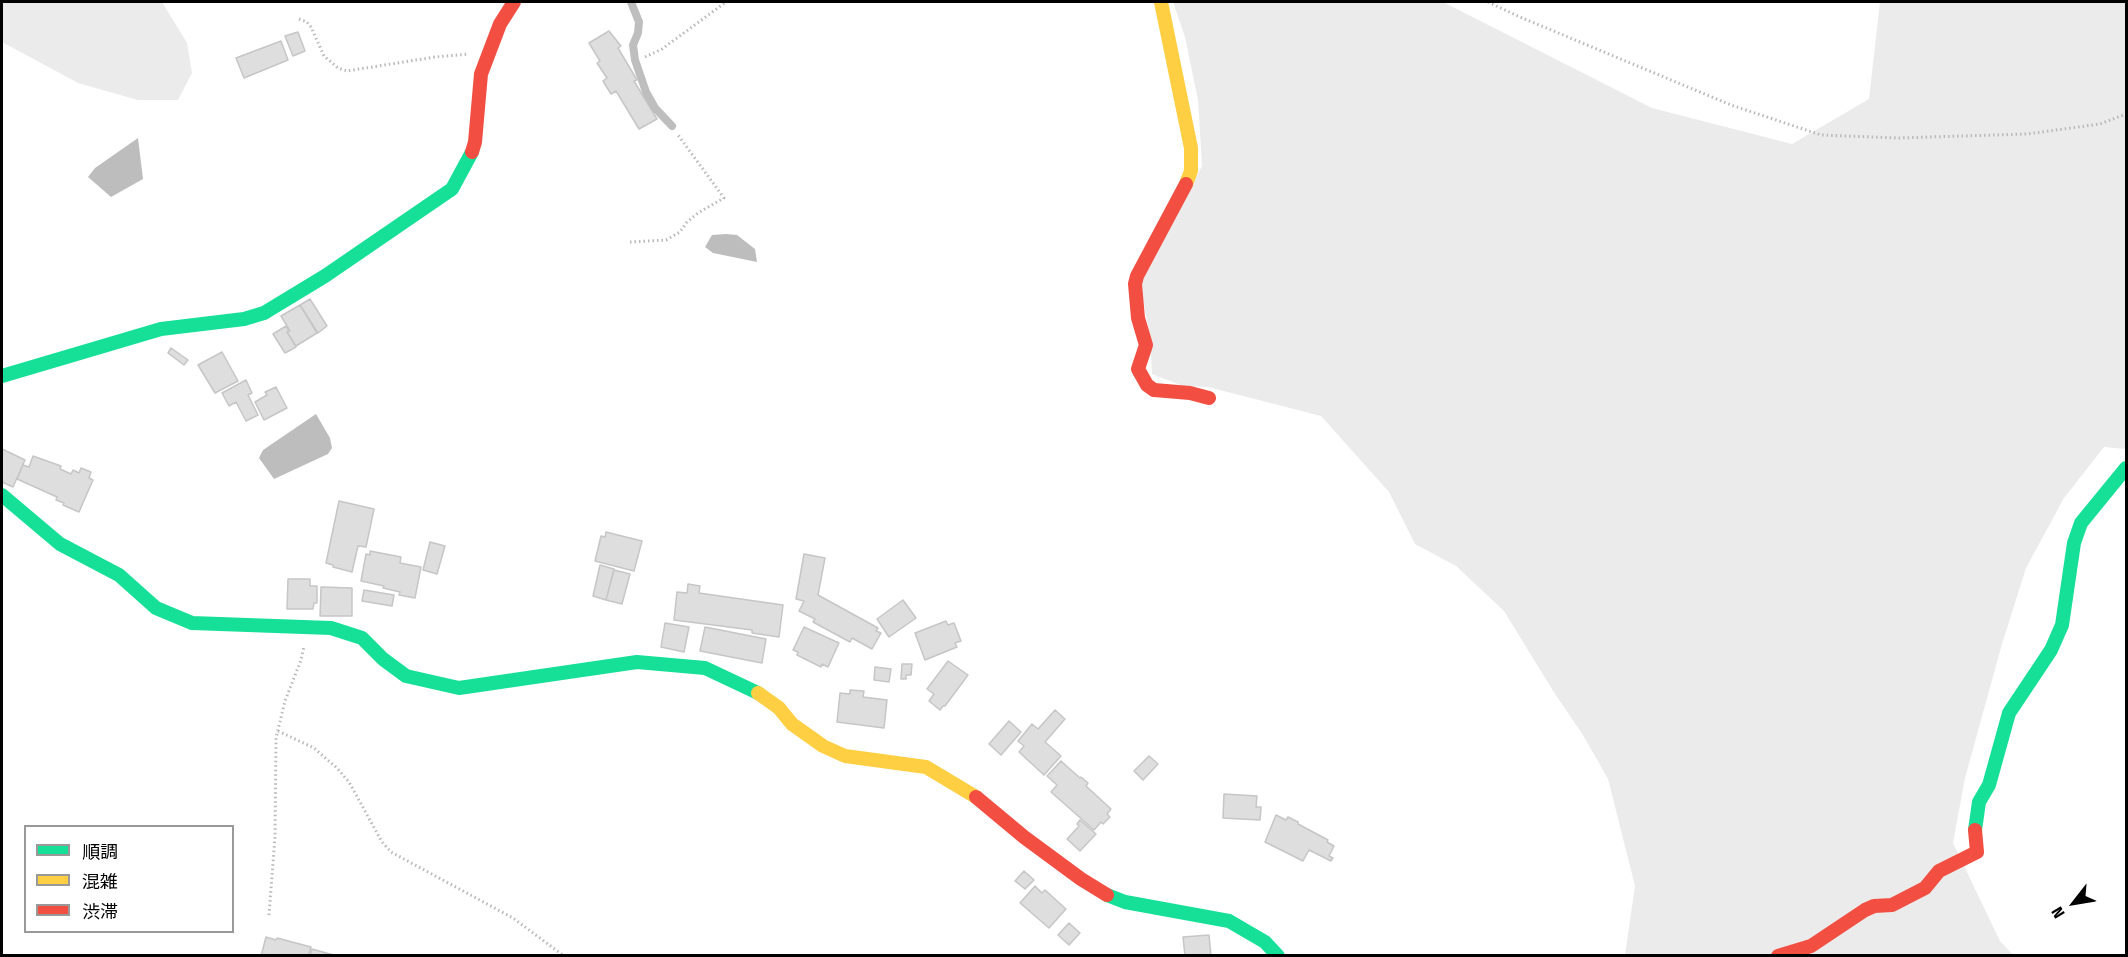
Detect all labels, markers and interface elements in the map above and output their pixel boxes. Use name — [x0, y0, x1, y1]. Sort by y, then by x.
legend — [24, 825, 234, 933]
text: 順調 — [82, 841, 118, 863]
text: 混雑 — [82, 871, 118, 893]
north arrow — [2044, 873, 2104, 933]
text: 渋滞 — [82, 901, 118, 923]
text: N — [2048, 904, 2069, 922]

